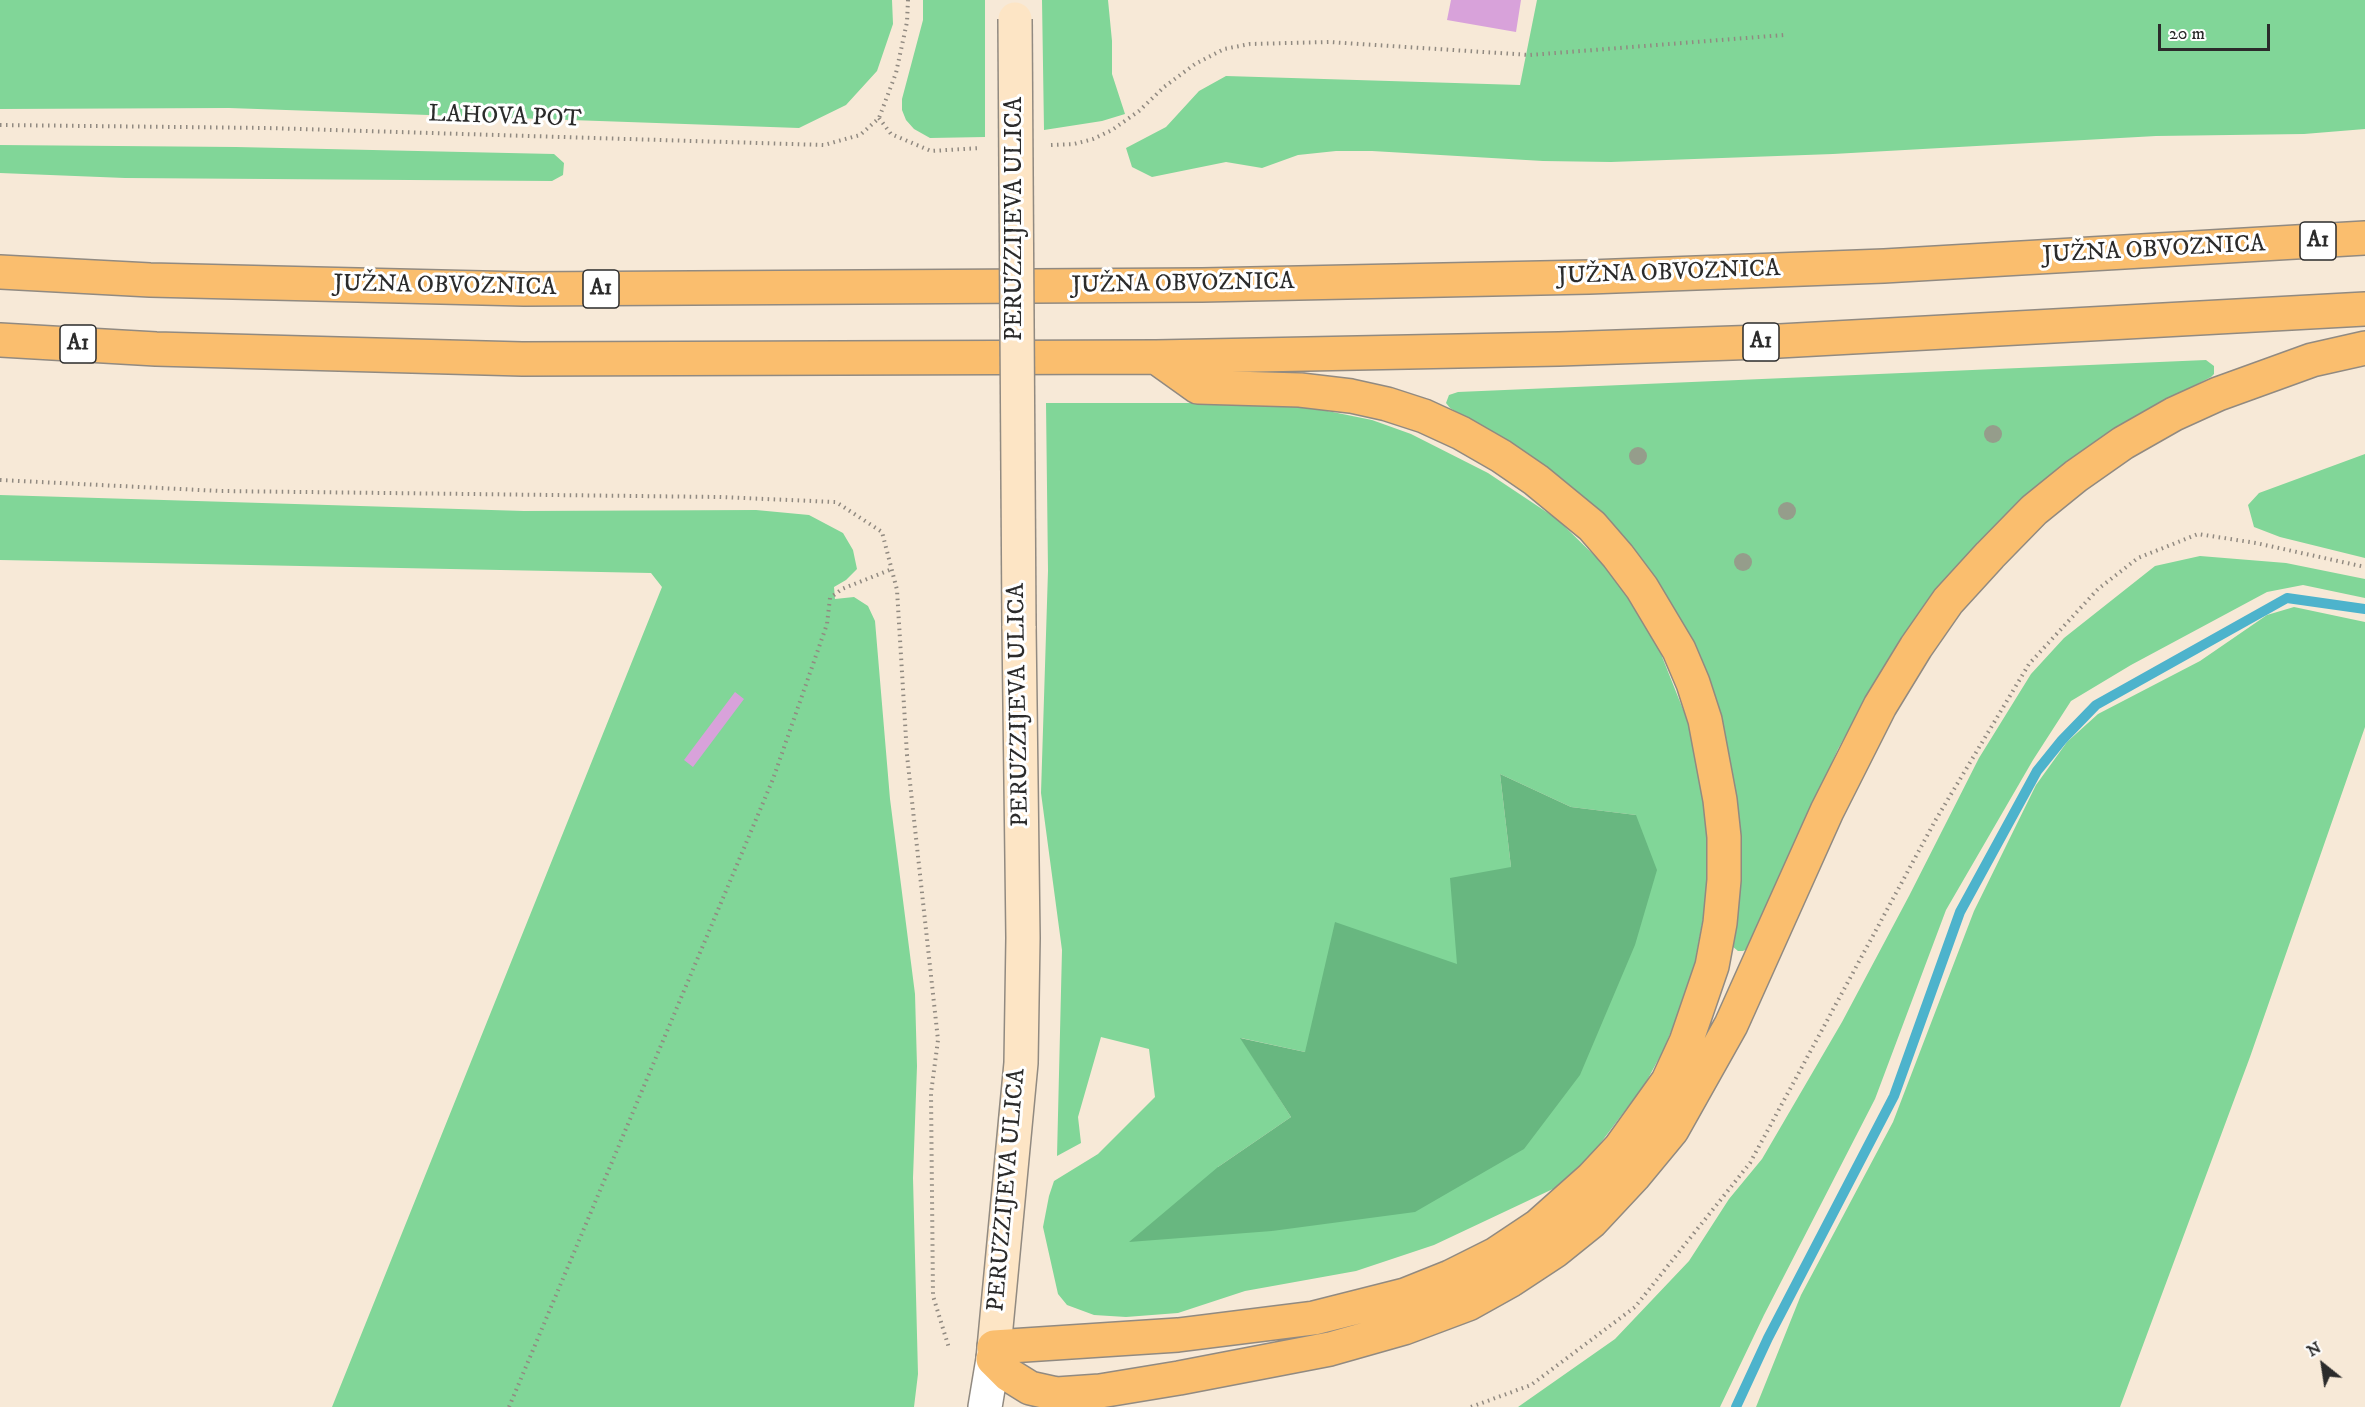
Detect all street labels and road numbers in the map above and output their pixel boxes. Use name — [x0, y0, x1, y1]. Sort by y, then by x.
street label: PERUZZIJEVA ULICA — [1002, 97, 1030, 341]
street label: LAHOVA POT — [428, 101, 582, 135]
road number: A1 — [2300, 222, 2336, 260]
street label: JUŽNA OBVOZNICA — [2042, 231, 2266, 271]
street label: JUŽNA OBVOZNICA — [1557, 256, 1781, 292]
street label: JUŽNA OBVOZNICA — [1071, 269, 1295, 301]
road number: A1 — [583, 270, 619, 308]
street label: JUŽNA OBVOZNICA — [333, 271, 557, 303]
road number: A1 — [1743, 323, 1779, 361]
road number: A1 — [60, 325, 96, 363]
street label: PERUZZIJEVA ULICA — [1003, 583, 1037, 827]
street label: PERUZZIJEVA ULICA — [983, 1067, 1033, 1313]

